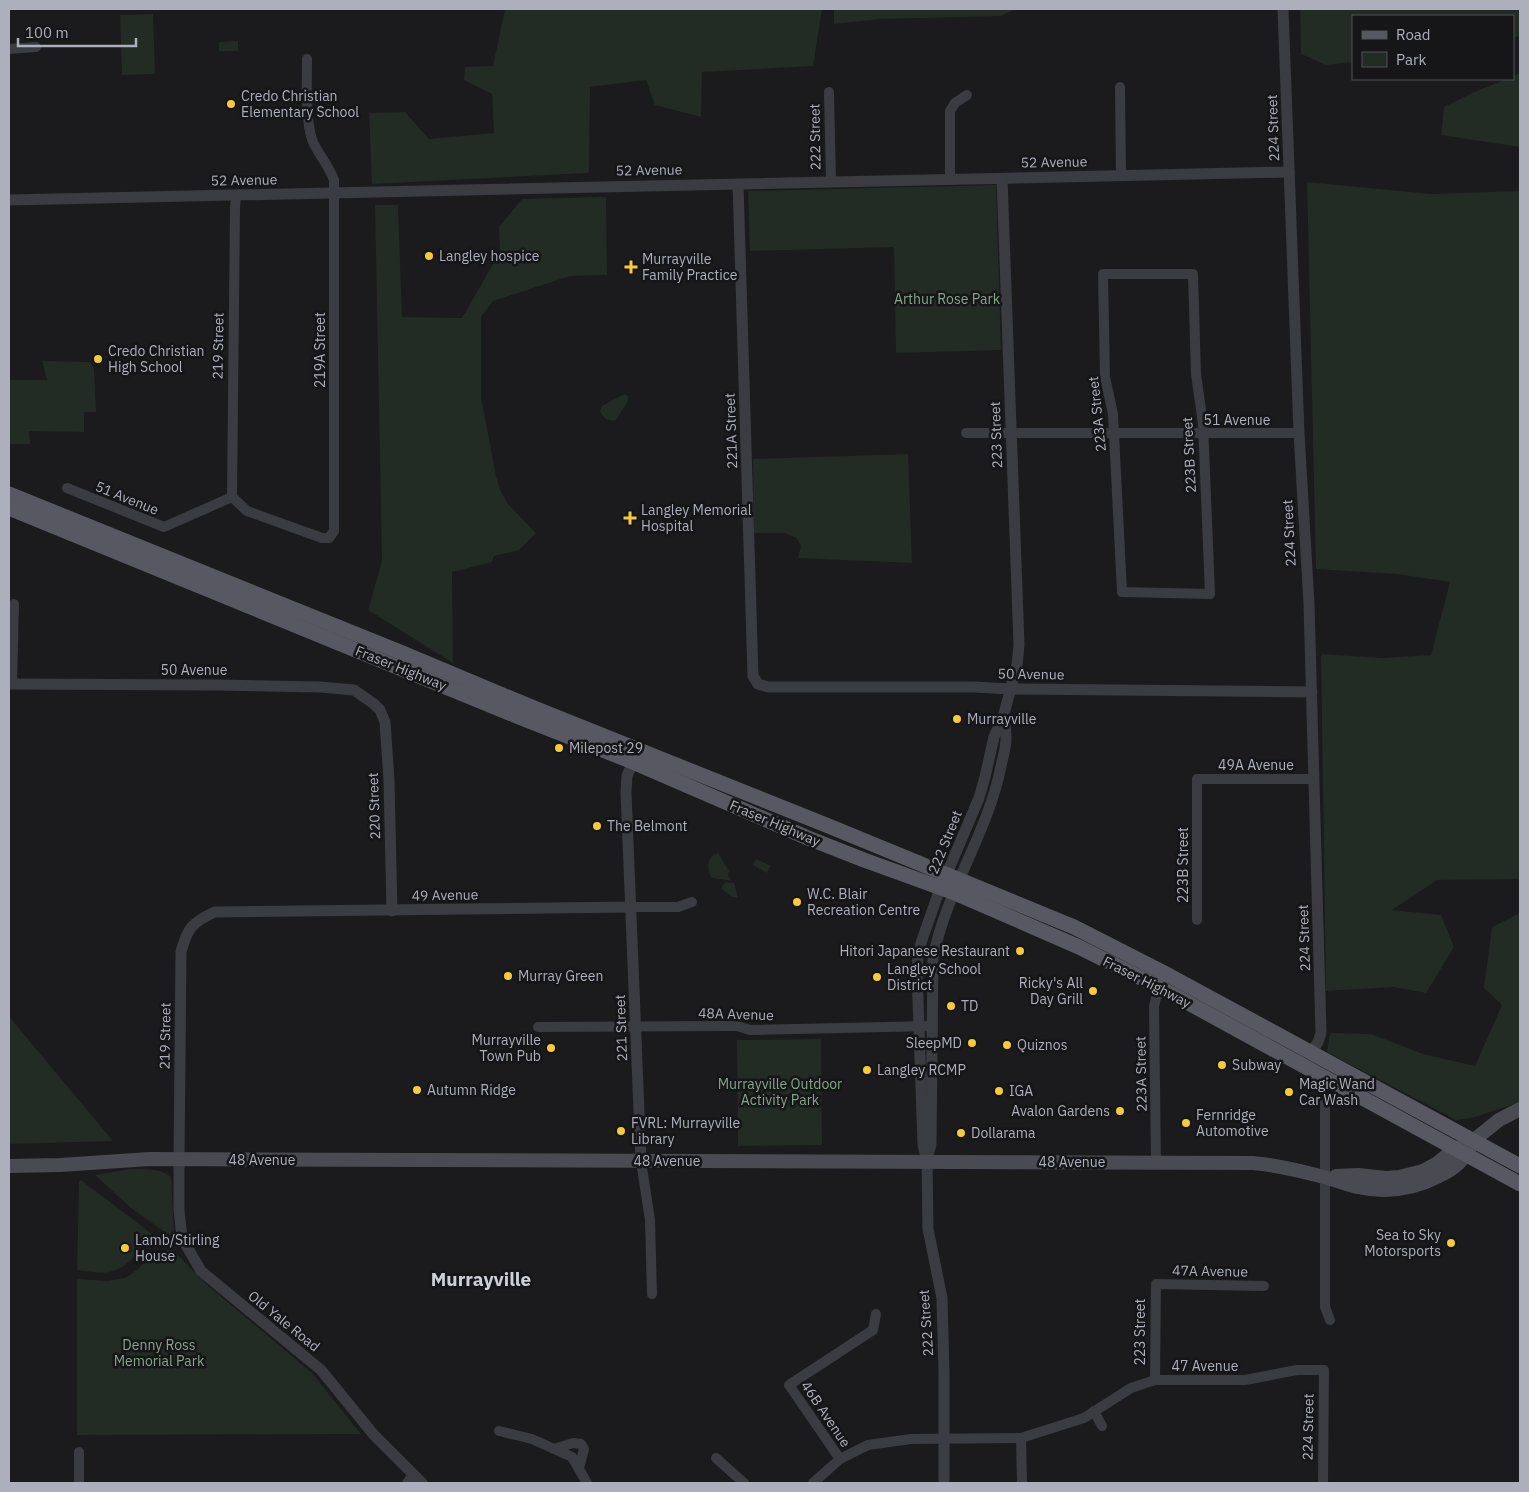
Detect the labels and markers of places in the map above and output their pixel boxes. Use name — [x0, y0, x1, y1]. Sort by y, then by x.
place label: Credo Christian Elementary School — [241, 87, 359, 121]
marker: Credo Christian Elementary School — [225, 98, 237, 110]
place label: Langley hospice — [439, 247, 540, 265]
marker: Langley hospice — [423, 250, 435, 262]
place label: Murrayville Family Practice — [642, 250, 738, 284]
marker: Murrayville Family Practice — [624, 260, 638, 274]
place label: Credo Christian High School — [108, 342, 205, 376]
marker: Credo Christian High School — [92, 353, 104, 365]
place label: Langley Memorial Hospital — [641, 501, 752, 535]
marker: Langley Memorial Hospital — [623, 511, 637, 525]
place label: Murrayville — [967, 710, 1037, 728]
marker: Murrayville — [951, 713, 963, 725]
place label: Milepost 29 — [569, 739, 643, 757]
marker: Milepost 29 — [553, 742, 565, 754]
place label: The Belmont — [607, 817, 688, 835]
marker: The Belmont — [591, 820, 603, 832]
place label: W.C. Blair Recreation Centre — [807, 885, 921, 919]
marker: W.C. Blair Recreation Centre — [791, 896, 803, 908]
place label: Hitori Japanese Restaurant — [839, 942, 1010, 960]
marker: Hitori Japanese Restaurant — [1014, 945, 1026, 957]
place label: Langley School District — [887, 960, 981, 994]
place label: Murray Green — [518, 967, 603, 985]
marker: Murray Green — [502, 970, 514, 982]
marker: Langley School District — [871, 971, 883, 983]
place label: Ricky's All Day Grill — [1019, 974, 1083, 1008]
marker: Ricky's All Day Grill — [1087, 985, 1099, 997]
place label: TD — [961, 997, 978, 1015]
marker: TD — [945, 1000, 957, 1012]
place label: Murrayville Town Pub — [471, 1031, 541, 1065]
place label: SleepMD — [906, 1034, 962, 1052]
place label: Quiznos — [1017, 1036, 1068, 1054]
marker: SleepMD — [966, 1037, 978, 1049]
marker: Quiznos — [1001, 1039, 1013, 1051]
marker: Murrayville Town Pub — [545, 1042, 557, 1054]
place label: Subway — [1232, 1056, 1281, 1074]
marker: Subway — [1216, 1059, 1228, 1071]
place label: Langley RCMP — [877, 1061, 966, 1079]
marker: Langley RCMP — [861, 1064, 873, 1076]
place label: Magic Wand Car Wash — [1299, 1075, 1375, 1109]
place label: Autumn Ridge — [427, 1081, 516, 1099]
place label: IGA — [1009, 1082, 1033, 1100]
marker: Autumn Ridge — [411, 1084, 423, 1096]
marker: IGA — [993, 1085, 1005, 1097]
marker: Magic Wand Car Wash — [1283, 1086, 1295, 1098]
place label: Avalon Gardens — [1011, 1102, 1110, 1120]
marker: Avalon Gardens — [1114, 1105, 1126, 1117]
place label: Fernridge Automotive — [1196, 1106, 1269, 1140]
place label: FVRL: Murrayville Library — [631, 1114, 741, 1148]
marker: Fernridge Automotive — [1180, 1117, 1192, 1129]
place label: Dollarama — [971, 1124, 1036, 1142]
marker: FVRL: Murrayville Library — [615, 1125, 627, 1137]
marker: Dollarama — [955, 1127, 967, 1139]
place label: Sea to Sky Motorsports — [1364, 1226, 1441, 1260]
place label: Lamb/Stirling House — [135, 1231, 220, 1265]
marker: Sea to Sky Motorsports — [1445, 1237, 1457, 1249]
marker: Lamb/Stirling House — [119, 1242, 131, 1254]

